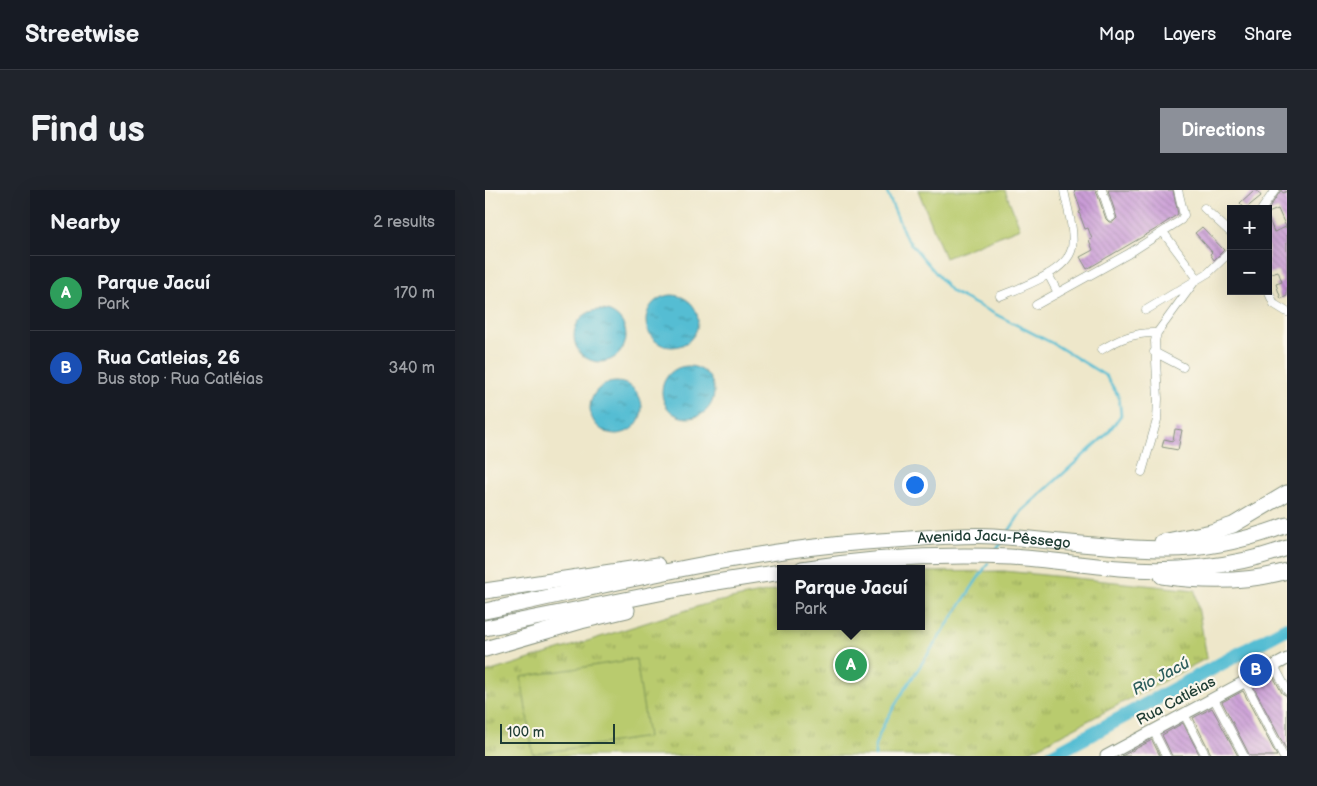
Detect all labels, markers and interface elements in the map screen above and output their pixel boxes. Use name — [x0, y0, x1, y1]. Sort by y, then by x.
text: Streetwise — [25, 20, 139, 49]
text: Map — [1099, 24, 1135, 45]
text: Layers — [1163, 24, 1216, 45]
text: Share — [1244, 24, 1292, 45]
button: Directions — [1160, 108, 1287, 153]
text: Find us — [30, 109, 145, 152]
map controls — [1227, 205, 1272, 295]
button: + — [1227, 205, 1272, 250]
text: Nearby — [50, 210, 120, 235]
text: 2 results — [373, 213, 435, 232]
button: − — [1227, 250, 1272, 295]
text: Parque Jacuí — [97, 272, 210, 295]
text: A — [61, 284, 71, 303]
text: 170 m — [394, 284, 435, 303]
text: Park — [97, 295, 129, 314]
text: Rua Catleias, 26 — [97, 347, 240, 370]
text: B — [60, 359, 72, 378]
text: 340 m — [388, 359, 435, 378]
text: Bus stop · Rua Catléias — [97, 370, 263, 389]
your location — [902, 472, 928, 498]
street label: Avenida Jacu-Pêssego — [917, 526, 1072, 553]
popup — [777, 565, 925, 630]
text: Parque Jacuí — [795, 577, 907, 600]
text: Park — [795, 600, 827, 619]
pin: A — [835, 646, 867, 684]
pin: B — [1240, 651, 1272, 689]
water label: Rio Jacú — [1129, 654, 1193, 700]
street label: Rua Catléias — [1133, 672, 1219, 730]
scale bar — [500, 721, 615, 744]
text: 100 m — [507, 724, 544, 741]

